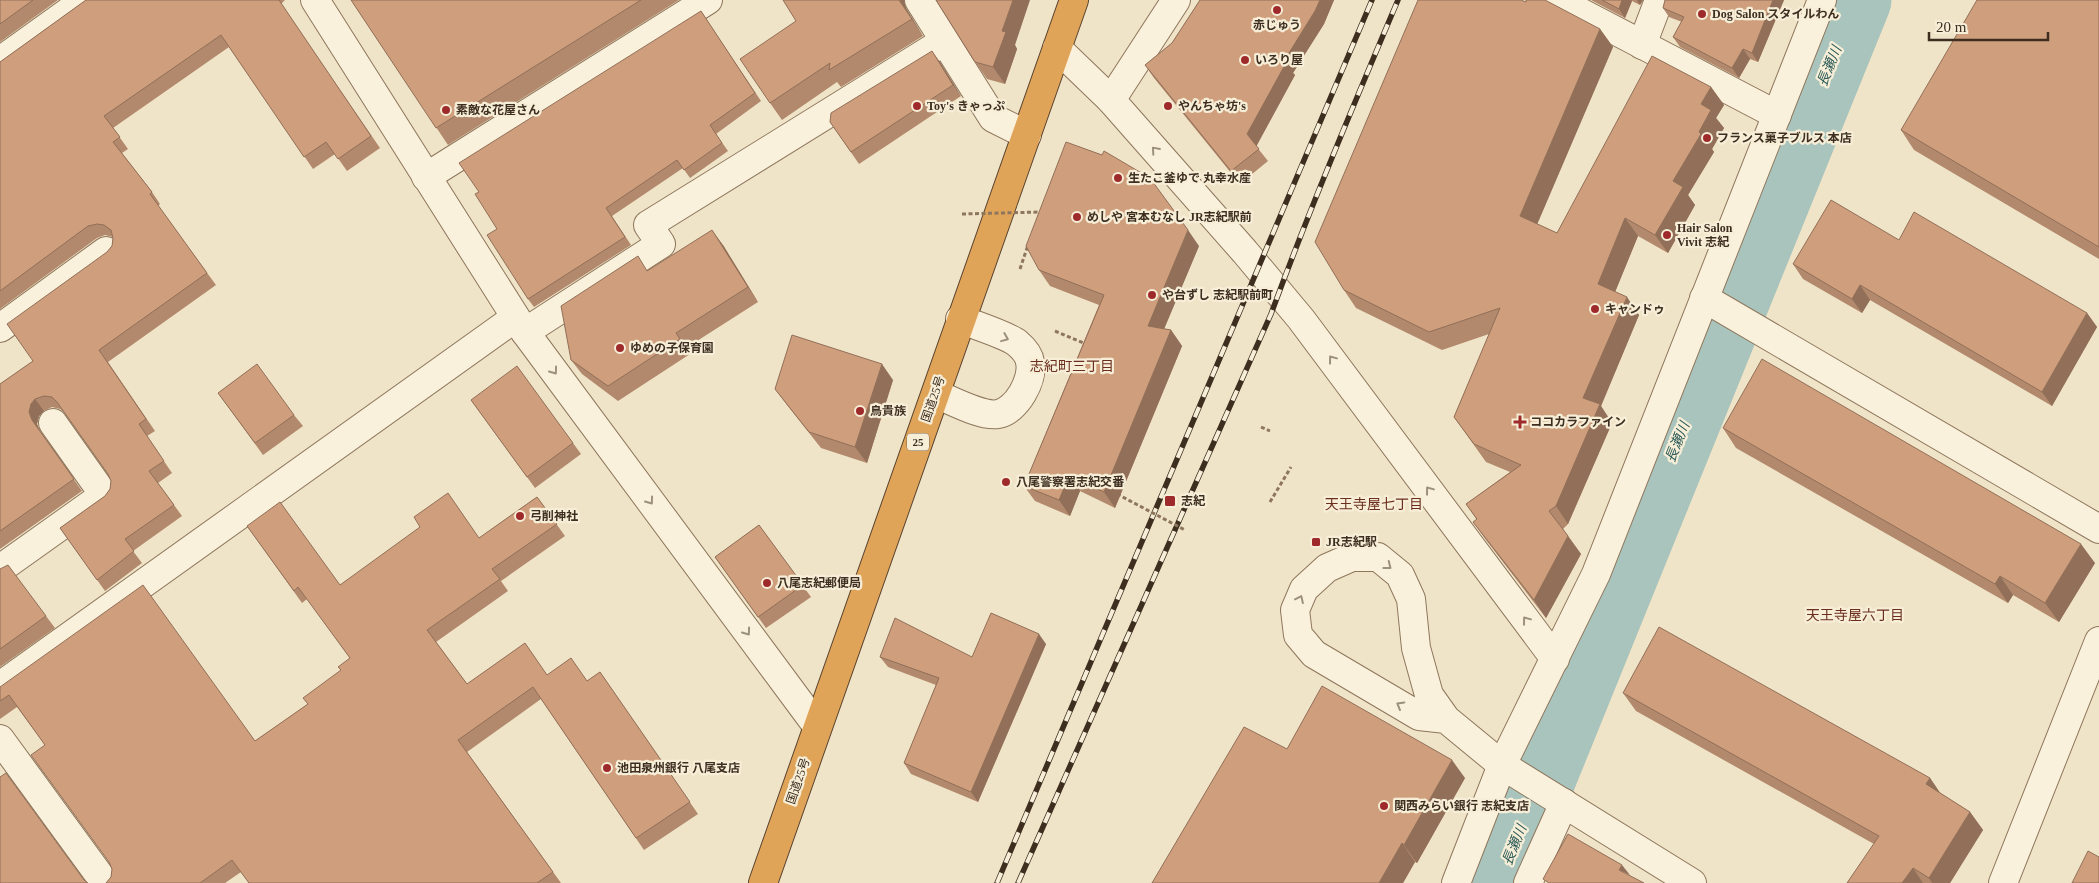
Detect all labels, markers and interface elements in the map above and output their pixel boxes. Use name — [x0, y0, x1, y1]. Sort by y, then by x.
marker: 赤じゅう — [1271, 4, 1283, 16]
place label: Dog Salon スタイルわん — [1712, 7, 1839, 21]
marker: Dog Salon スタイルわん — [1696, 8, 1708, 20]
scale bar — [1929, 10, 2048, 42]
place label: 赤じゅう — [1253, 18, 1301, 32]
text: 20 m — [1936, 19, 1967, 35]
water label: 長瀬川 — [1815, 42, 1845, 88]
place label: いろり屋 — [1255, 53, 1303, 67]
marker: いろり屋 — [1239, 54, 1251, 66]
place label: Toy's きゃっぷ — [927, 99, 1005, 113]
place label: やんちゃ坊's — [1178, 99, 1246, 113]
marker: Toy's きゃっぷ — [911, 100, 923, 112]
marker: やんちゃ坊's — [1162, 100, 1174, 112]
place label: 素敵な花屋さん — [456, 103, 540, 117]
marker: 素敵な花屋さん — [440, 104, 452, 116]
place label: フランス菓子ブルス 本店 — [1717, 131, 1852, 145]
marker: フランス菓子ブルス 本店 — [1701, 132, 1713, 144]
one-way arrow — [1152, 146, 1161, 155]
place label: 生たこ釜ゆで 丸幸水産 — [1128, 171, 1251, 185]
marker: 生たこ釜ゆで 丸幸水産 — [1112, 172, 1124, 184]
place label: めしや 宮本むなし JR志紀駅前 — [1087, 210, 1252, 224]
marker: めしや 宮本むなし JR志紀駅前 — [1071, 211, 1083, 223]
place label: Hair Salon Vivit 志紀 — [1677, 221, 1733, 249]
marker: Hair Salon Vivit 志紀 — [1661, 229, 1673, 241]
place label: や台ずし 志紀駅前町 — [1162, 288, 1273, 302]
marker: や台ずし 志紀駅前町 — [1146, 289, 1158, 301]
place label: キャンドゥ — [1605, 302, 1665, 316]
marker: キャンドゥ — [1589, 303, 1601, 315]
one-way arrow — [1000, 331, 1009, 342]
place label: ゆめの子保育園 — [630, 341, 714, 355]
marker: ゆめの子保育園 — [614, 342, 626, 354]
one-way arrow — [1329, 356, 1337, 365]
district label: 志紀町三丁目 — [1030, 359, 1114, 374]
one-way arrow — [548, 365, 557, 375]
street label: 国道25号 — [919, 374, 947, 424]
place label: 鳥貴族 — [870, 404, 907, 418]
marker: 鳥貴族 — [854, 405, 866, 417]
place label: ココカラファイン — [1530, 415, 1626, 429]
marker: ココカラファイン — [1514, 416, 1526, 428]
water label: 長瀬川 — [1663, 418, 1693, 464]
road number: 25 — [907, 434, 929, 451]
place label: 八尾警察署志紀交番 — [1016, 475, 1125, 489]
marker: 八尾警察署志紀交番 — [1000, 476, 1012, 488]
one-way arrow — [1426, 487, 1434, 496]
marker: 志紀 — [1163, 494, 1177, 508]
place label: 志紀 — [1181, 494, 1206, 508]
one-way arrow — [644, 496, 654, 505]
district label: 天王寺屋七丁目 — [1325, 497, 1423, 512]
place label: 弓削神社 — [530, 509, 578, 523]
marker: 弓削神社 — [514, 510, 526, 522]
place label: JR志紀駅 — [1326, 535, 1377, 549]
marker: JR志紀駅 — [1310, 536, 1322, 548]
one-way arrow — [1382, 560, 1391, 568]
place label: 八尾志紀郵便局 — [777, 576, 861, 590]
marker: 八尾志紀郵便局 — [761, 577, 773, 589]
one-way arrow — [1293, 595, 1304, 604]
district label: 天王寺屋六丁目 — [1806, 608, 1904, 623]
one-way arrow — [1523, 616, 1532, 626]
one-way arrow — [741, 626, 750, 636]
one-way arrow — [1397, 701, 1406, 711]
street label: 国道25号 — [784, 756, 812, 806]
place label: 池田泉州銀行 八尾支店 — [617, 761, 740, 775]
marker: 池田泉州銀行 八尾支店 — [601, 762, 613, 774]
place label: 関西みらい銀行 志紀支店 — [1394, 799, 1529, 813]
marker: 関西みらい銀行 志紀支店 — [1378, 800, 1390, 812]
water label: 長瀬川 — [1500, 821, 1530, 867]

